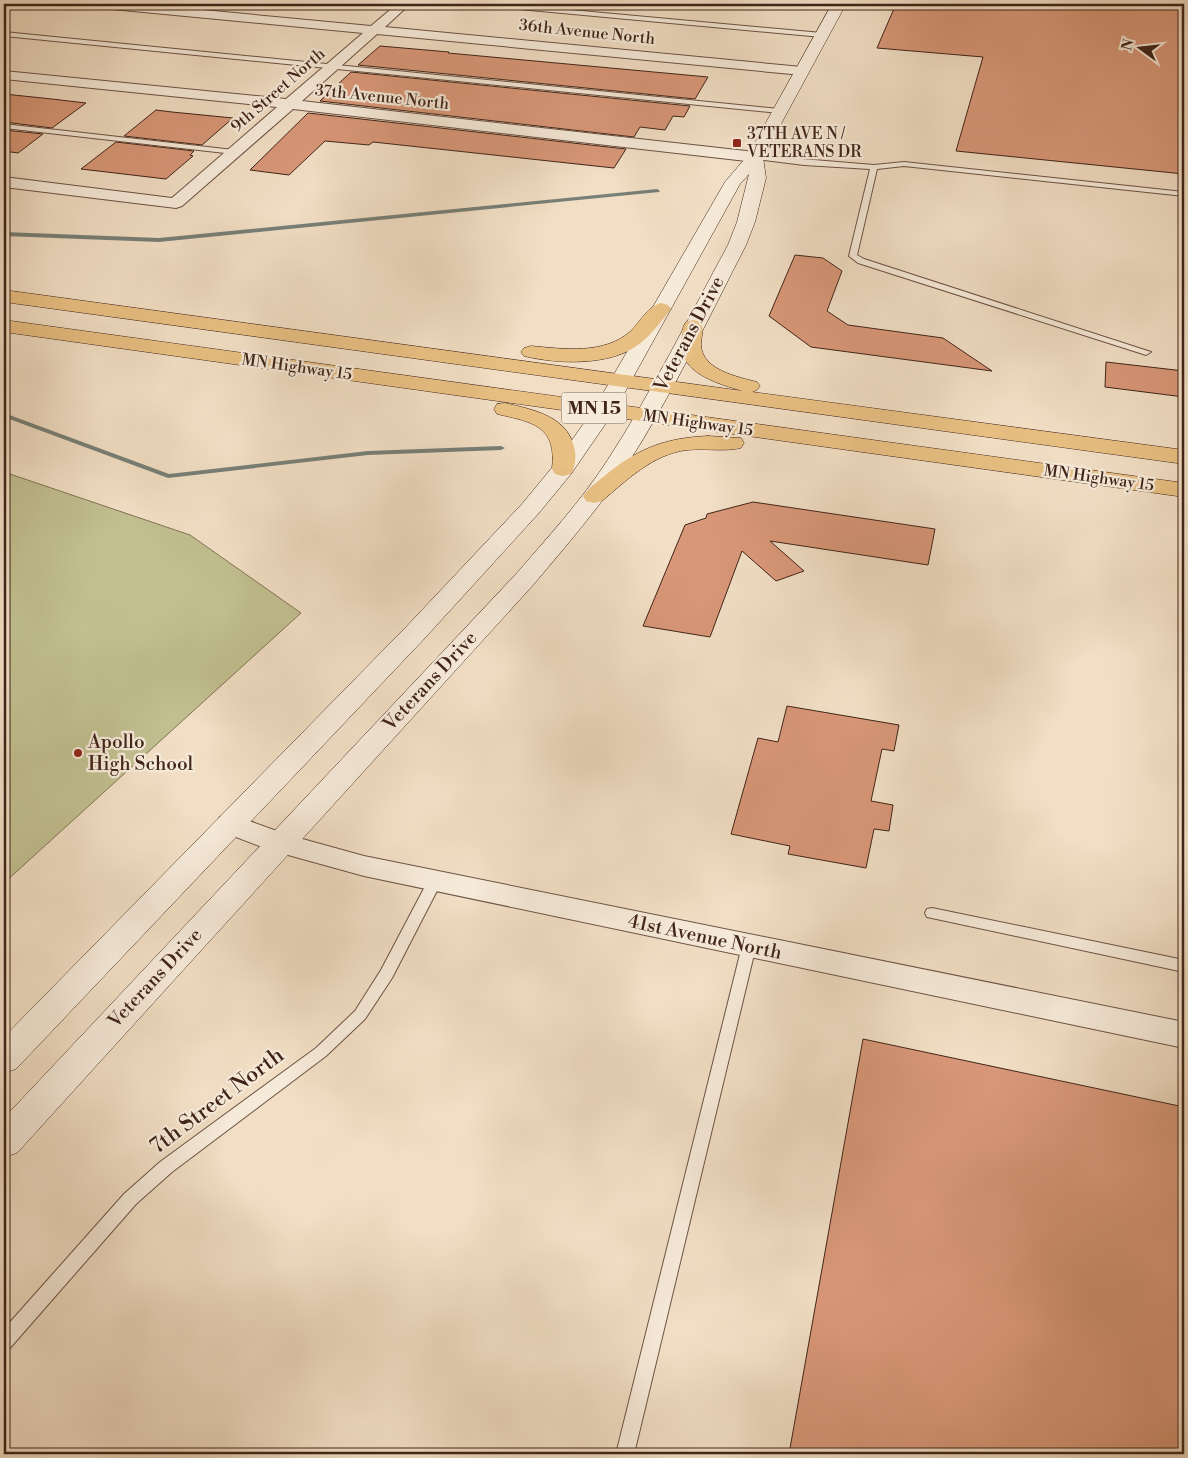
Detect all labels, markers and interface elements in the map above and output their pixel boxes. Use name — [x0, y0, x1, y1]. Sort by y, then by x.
street label: 36th Avenue North — [518, 15, 656, 49]
north arrow — [1116, 22, 1166, 72]
text: N — [1118, 37, 1139, 53]
street label: 9th Street North — [227, 43, 330, 136]
street label: 37th Avenue North — [314, 80, 451, 114]
place label: 37TH AVE N / VETERANS DR — [746, 124, 862, 162]
marker: 37TH AVE N / VETERANS DR — [731, 137, 743, 149]
street label: Veterans Drive — [648, 272, 730, 397]
street label: MN Highway 15 — [241, 349, 354, 385]
road number: MN 15 — [562, 392, 626, 423]
street label: MN Highway 15 — [642, 405, 755, 441]
street label: MN Highway 15 — [1043, 460, 1156, 496]
street label: Veterans Drive — [377, 626, 482, 737]
place label: Apollo High School — [87, 730, 194, 776]
marker: Apollo High School — [72, 747, 84, 759]
street label: 41st Avenue North — [626, 909, 784, 965]
street label: Veterans Drive — [102, 923, 207, 1034]
street label: 7th Street North — [145, 1042, 289, 1160]

